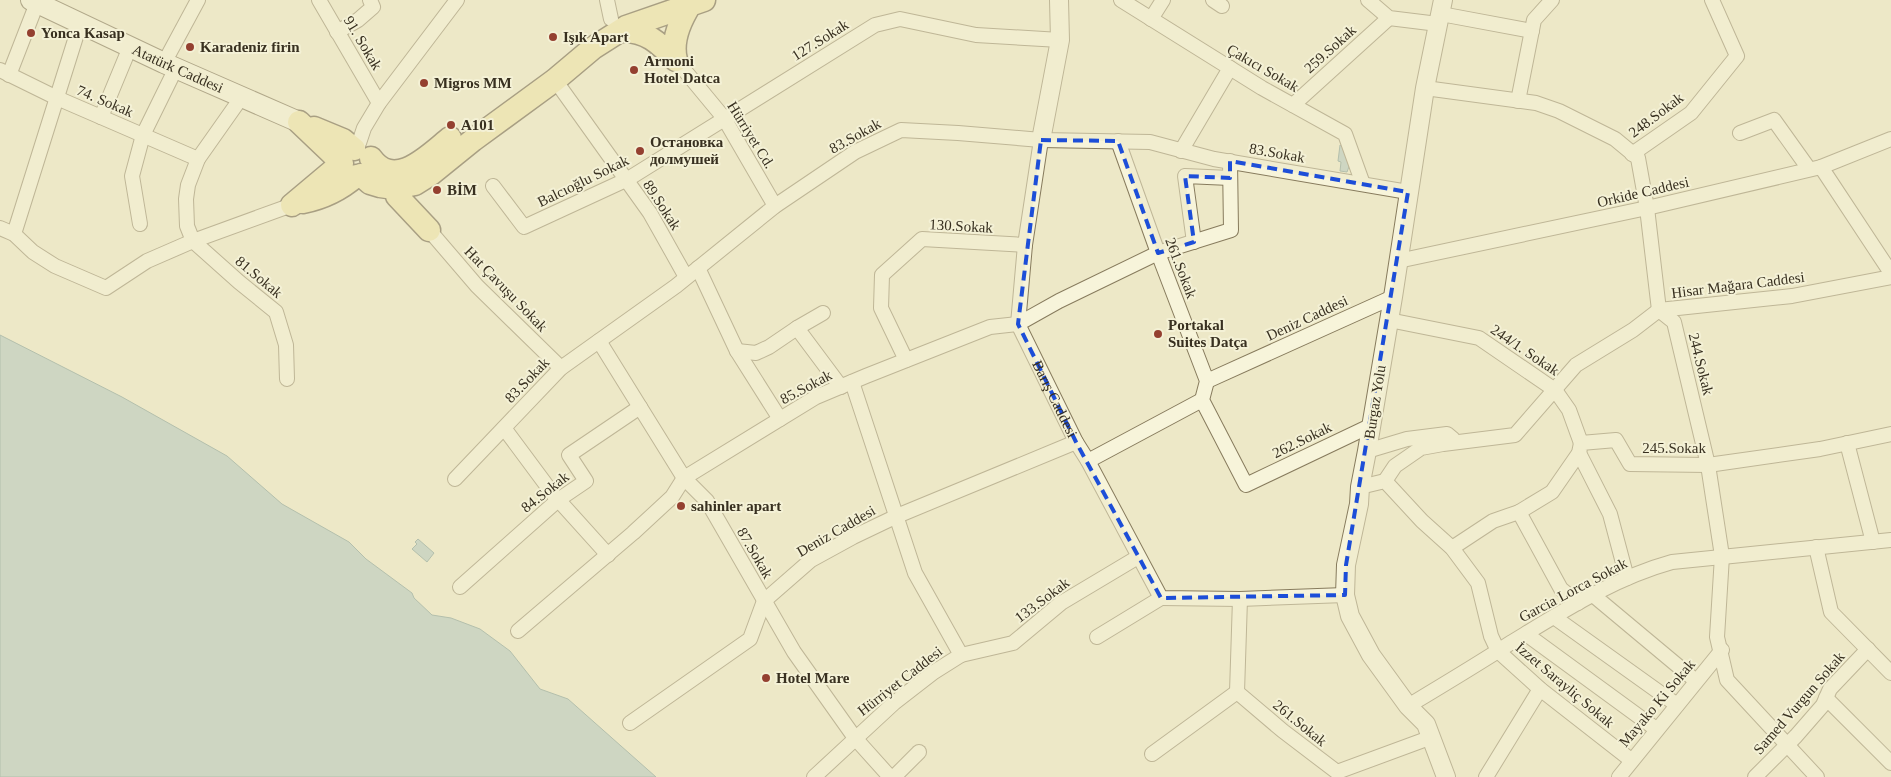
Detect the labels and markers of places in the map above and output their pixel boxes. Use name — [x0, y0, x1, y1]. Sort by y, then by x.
place label: Yonca Kasap — [41, 25, 125, 41]
marker: Yonca Kasap — [25, 27, 37, 39]
place label: Işık Apart — [563, 29, 628, 45]
marker: Işık Apart — [547, 31, 559, 43]
place label: Karadeniz firin — [200, 39, 300, 55]
marker: Karadeniz firin — [184, 41, 196, 53]
place label: Armoni Hotel Datca — [644, 53, 721, 86]
marker: Armoni Hotel Datca — [628, 64, 640, 76]
place label: Migros MM — [434, 75, 512, 91]
marker: Migros MM — [418, 77, 430, 89]
place label: A101 — [461, 117, 494, 133]
marker: A101 — [445, 119, 457, 131]
place label: Остановка долмушей — [650, 134, 724, 167]
marker: Остановка долмушей — [634, 145, 646, 157]
place label: BİM — [447, 182, 477, 198]
marker: BİM — [431, 184, 443, 196]
place label: Portakal Suites Datça — [1168, 317, 1248, 350]
marker: Portakal Suites Datça — [1152, 328, 1164, 340]
place label: sahinler apart — [691, 498, 781, 514]
marker: sahinler apart — [675, 500, 687, 512]
place label: Hotel Mare — [776, 670, 850, 686]
marker: Hotel Mare — [760, 672, 772, 684]

